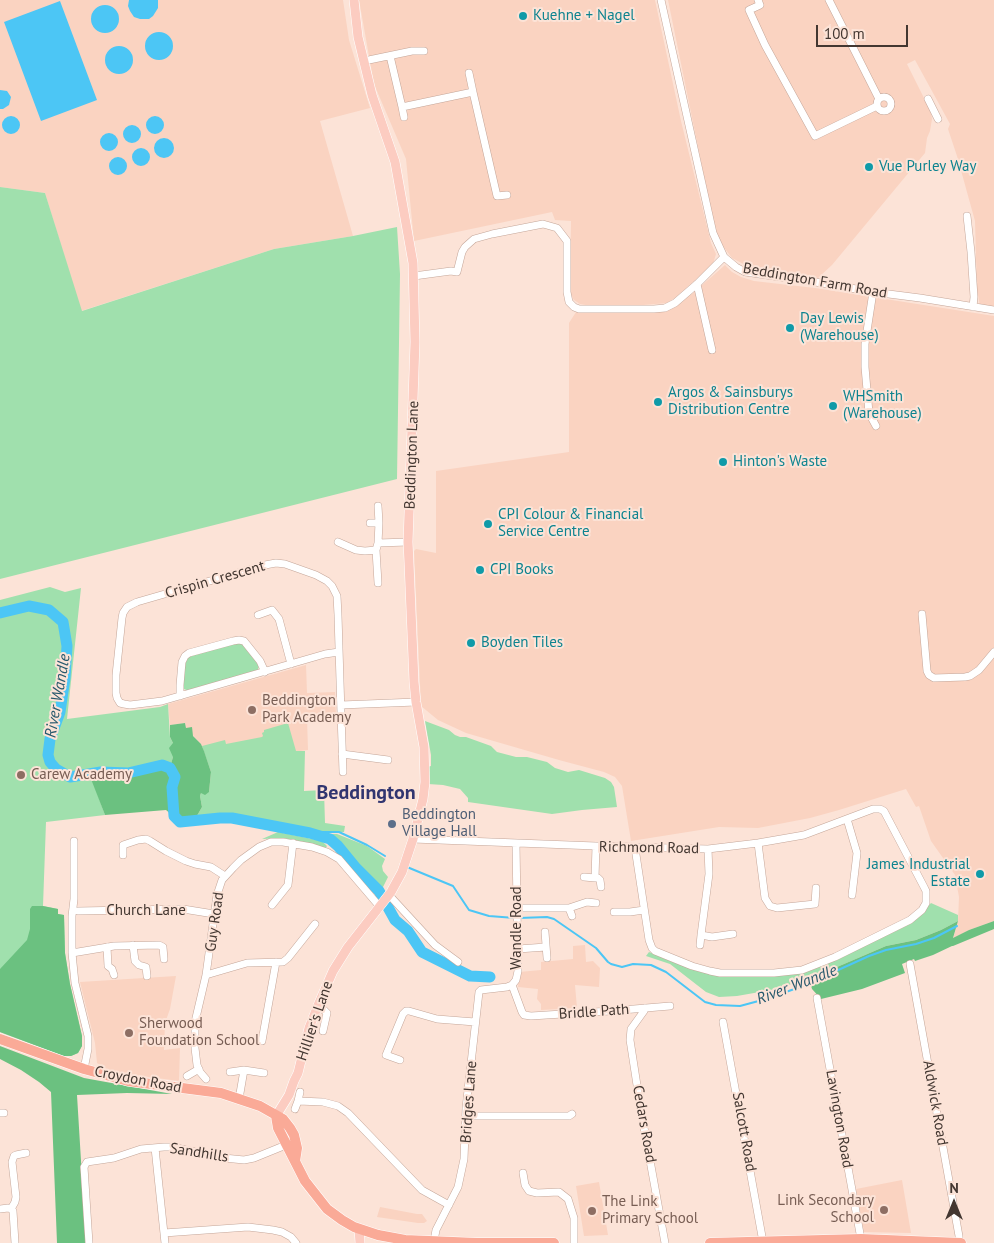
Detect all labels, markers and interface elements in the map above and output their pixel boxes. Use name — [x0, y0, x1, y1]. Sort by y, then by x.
place label: Kuehne + Nagel — [533, 7, 635, 25]
marker: Kuehne + Nagel — [517, 10, 529, 22]
scale bar — [819, 15, 912, 47]
text: 100 m — [824, 24, 865, 43]
place label: Vue Purley Way — [879, 158, 976, 176]
marker: Vue Purley Way — [863, 161, 875, 173]
street label: Beddington Farm Road — [741, 259, 889, 303]
place label: Day Lewis (Warehouse) — [800, 310, 879, 345]
marker: Day Lewis (Warehouse) — [784, 322, 796, 334]
place label: Argos & Sainsburys Distribution Centre — [668, 384, 793, 419]
place label: WHSmith (Warehouse) — [843, 388, 922, 423]
marker: Argos & Sainsburys Distribution Centre — [652, 396, 664, 408]
street label: Beddington Lane — [401, 400, 423, 510]
marker: WHSmith (Warehouse) — [827, 400, 839, 412]
place label: Hinton's Waste — [733, 453, 827, 471]
marker: Hinton's Waste — [717, 456, 729, 468]
place label: CPI Colour & Financial Service Centre — [498, 506, 643, 541]
marker: CPI Colour & Financial Service Centre — [482, 518, 494, 530]
street label: Crispin Crescent — [163, 557, 267, 603]
place label: CPI Books — [490, 561, 554, 579]
marker: CPI Books — [474, 564, 486, 576]
place label: Boyden Tiles — [481, 634, 563, 652]
marker: Boyden Tiles — [465, 637, 477, 649]
water label: River Wandle — [41, 653, 75, 739]
place label: Beddington Park Academy — [262, 692, 351, 727]
marker: Beddington Park Academy — [246, 704, 258, 716]
place label: Carew Academy — [31, 766, 132, 784]
marker: Carew Academy — [15, 769, 27, 781]
district label: Beddington — [316, 781, 416, 805]
place label: Beddington Village Hall — [402, 806, 477, 841]
marker: Beddington Village Hall — [386, 818, 398, 830]
street label: Richmond Road — [599, 838, 699, 858]
place label: James Industrial Estate — [867, 856, 970, 891]
marker: James Industrial Estate — [974, 868, 986, 880]
street label: Wandle Road — [508, 886, 526, 970]
street label: Guy Road — [202, 891, 228, 953]
street label: Church Lane — [106, 902, 186, 920]
water label: River Wandle — [754, 961, 840, 1009]
street label: Hillier's Lane — [293, 979, 337, 1063]
street label: Bridle Path — [558, 1001, 630, 1023]
place label: Sherwood Foundation School — [139, 1015, 259, 1050]
marker: Sherwood Foundation School — [123, 1027, 135, 1039]
street label: Aldwick Road — [919, 1059, 951, 1147]
street label: Bridges Lane — [457, 1060, 481, 1144]
street label: Croydon Road — [93, 1063, 183, 1097]
street label: Lavington Road — [822, 1069, 856, 1169]
street label: Cedars Road — [628, 1084, 660, 1164]
street label: Salcott Road — [728, 1091, 760, 1173]
street label: Sandhills — [168, 1139, 230, 1167]
north arrow — [929, 1178, 979, 1228]
text: N — [949, 1179, 959, 1197]
place label: Link Secondary School — [777, 1192, 874, 1227]
place label: The Link Primary School — [602, 1193, 698, 1228]
marker: Link Secondary School — [878, 1204, 890, 1216]
marker: The Link Primary School — [586, 1205, 598, 1217]

